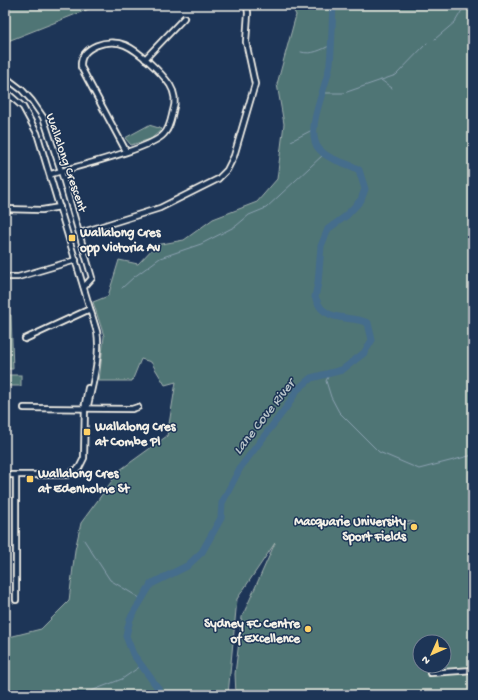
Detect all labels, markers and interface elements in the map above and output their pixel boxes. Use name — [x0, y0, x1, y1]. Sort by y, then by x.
street label: Wallalong Crescent — [42, 112, 90, 216]
place label: Wallalong Cres opp Victoria Av — [79, 226, 162, 257]
marker: Wallalong Cres opp Victoria Av — [67, 233, 77, 243]
water label: Lane Cove River — [230, 374, 301, 458]
place label: Wallalong Cres at Combe Pl — [94, 420, 177, 450]
marker: Wallalong Cres at Combe Pl — [82, 427, 92, 437]
place label: Wallalong Cres at Edenholme St — [37, 467, 131, 497]
marker: Wallalong Cres at Edenholme St — [25, 474, 35, 484]
place label: Macquarie University Sport Fields — [294, 515, 407, 546]
marker: Macquarie University Sport Fields — [409, 522, 419, 532]
place label: Sydney FC Centre of Excellence — [204, 617, 301, 647]
marker: Sydney FC Centre of Excellence — [303, 624, 313, 634]
north arrow — [412, 634, 452, 674]
text: N — [420, 653, 433, 666]

